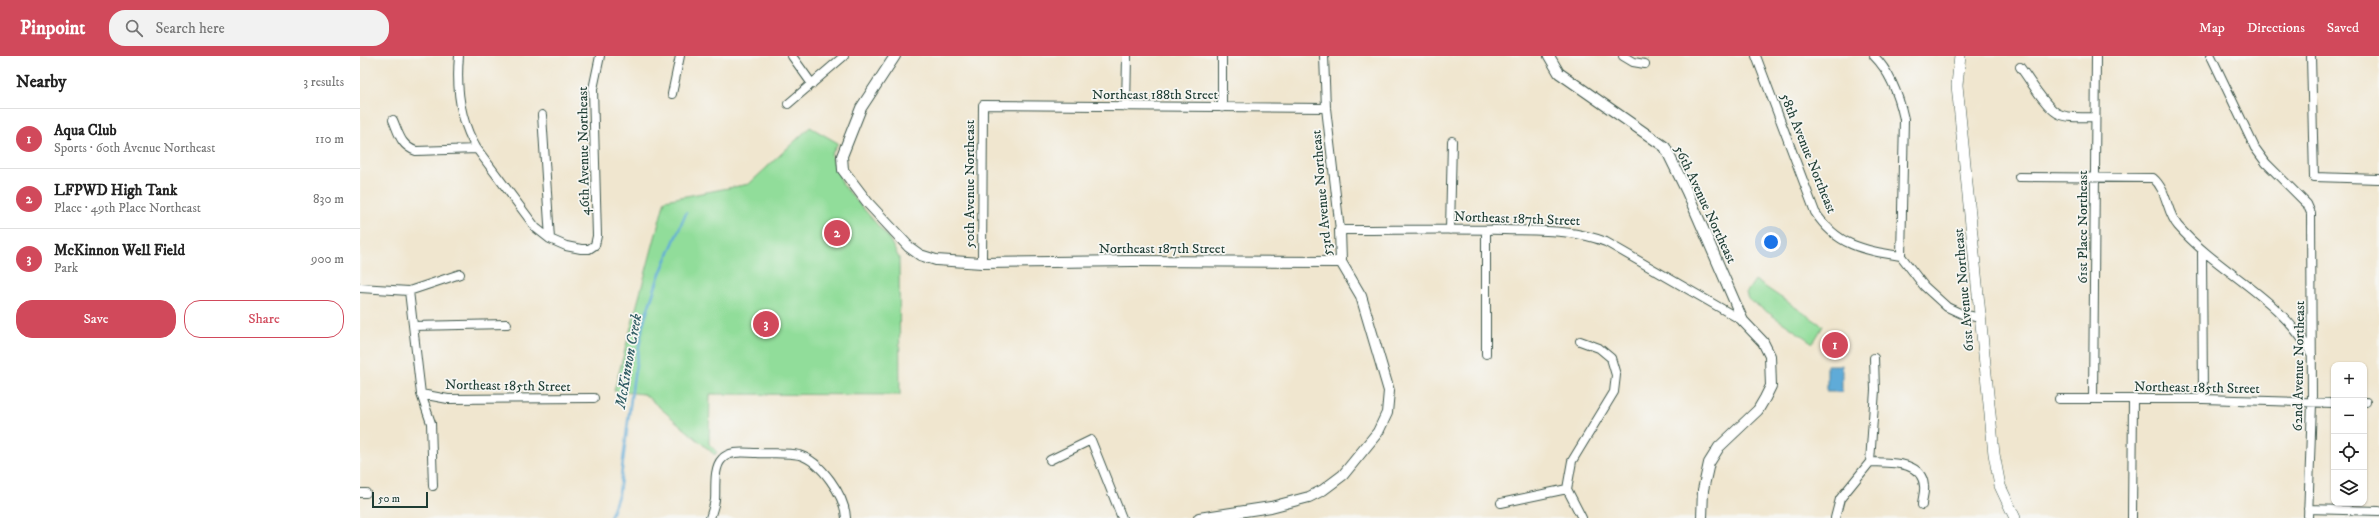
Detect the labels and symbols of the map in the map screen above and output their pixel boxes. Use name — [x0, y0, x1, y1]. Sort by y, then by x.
street label: 46th Avenue Northeast — [574, 86, 594, 216]
street label: Northeast 188th Street — [1092, 86, 1218, 104]
street label: 58th Avenue Northeast — [1776, 91, 1841, 217]
street label: 50th Avenue Northeast — [961, 119, 979, 248]
street label: 53rd Avenue Northeast — [1307, 129, 1336, 257]
street label: 56th Avenue Northeast — [1670, 142, 1741, 267]
street label: 61st Place Northeast — [2074, 170, 2092, 284]
street label: Northeast 187th Street — [1454, 208, 1581, 230]
pin: 2 — [824, 218, 850, 248]
street label: 61st Avenue Northeast — [1950, 227, 1978, 352]
your location — [1761, 232, 1781, 252]
street label: Northeast 187th Street — [1099, 240, 1226, 258]
street label: 62nd Avenue Northeast — [2289, 300, 2309, 431]
pin: 3 — [753, 309, 779, 339]
water label: McKinnon Creek — [611, 312, 646, 411]
pin: 1 — [1822, 330, 1848, 360]
street label: Northeast 185th Street — [445, 376, 572, 396]
street label: Northeast 185th Street — [2134, 378, 2261, 398]
scale bar — [372, 490, 428, 509]

